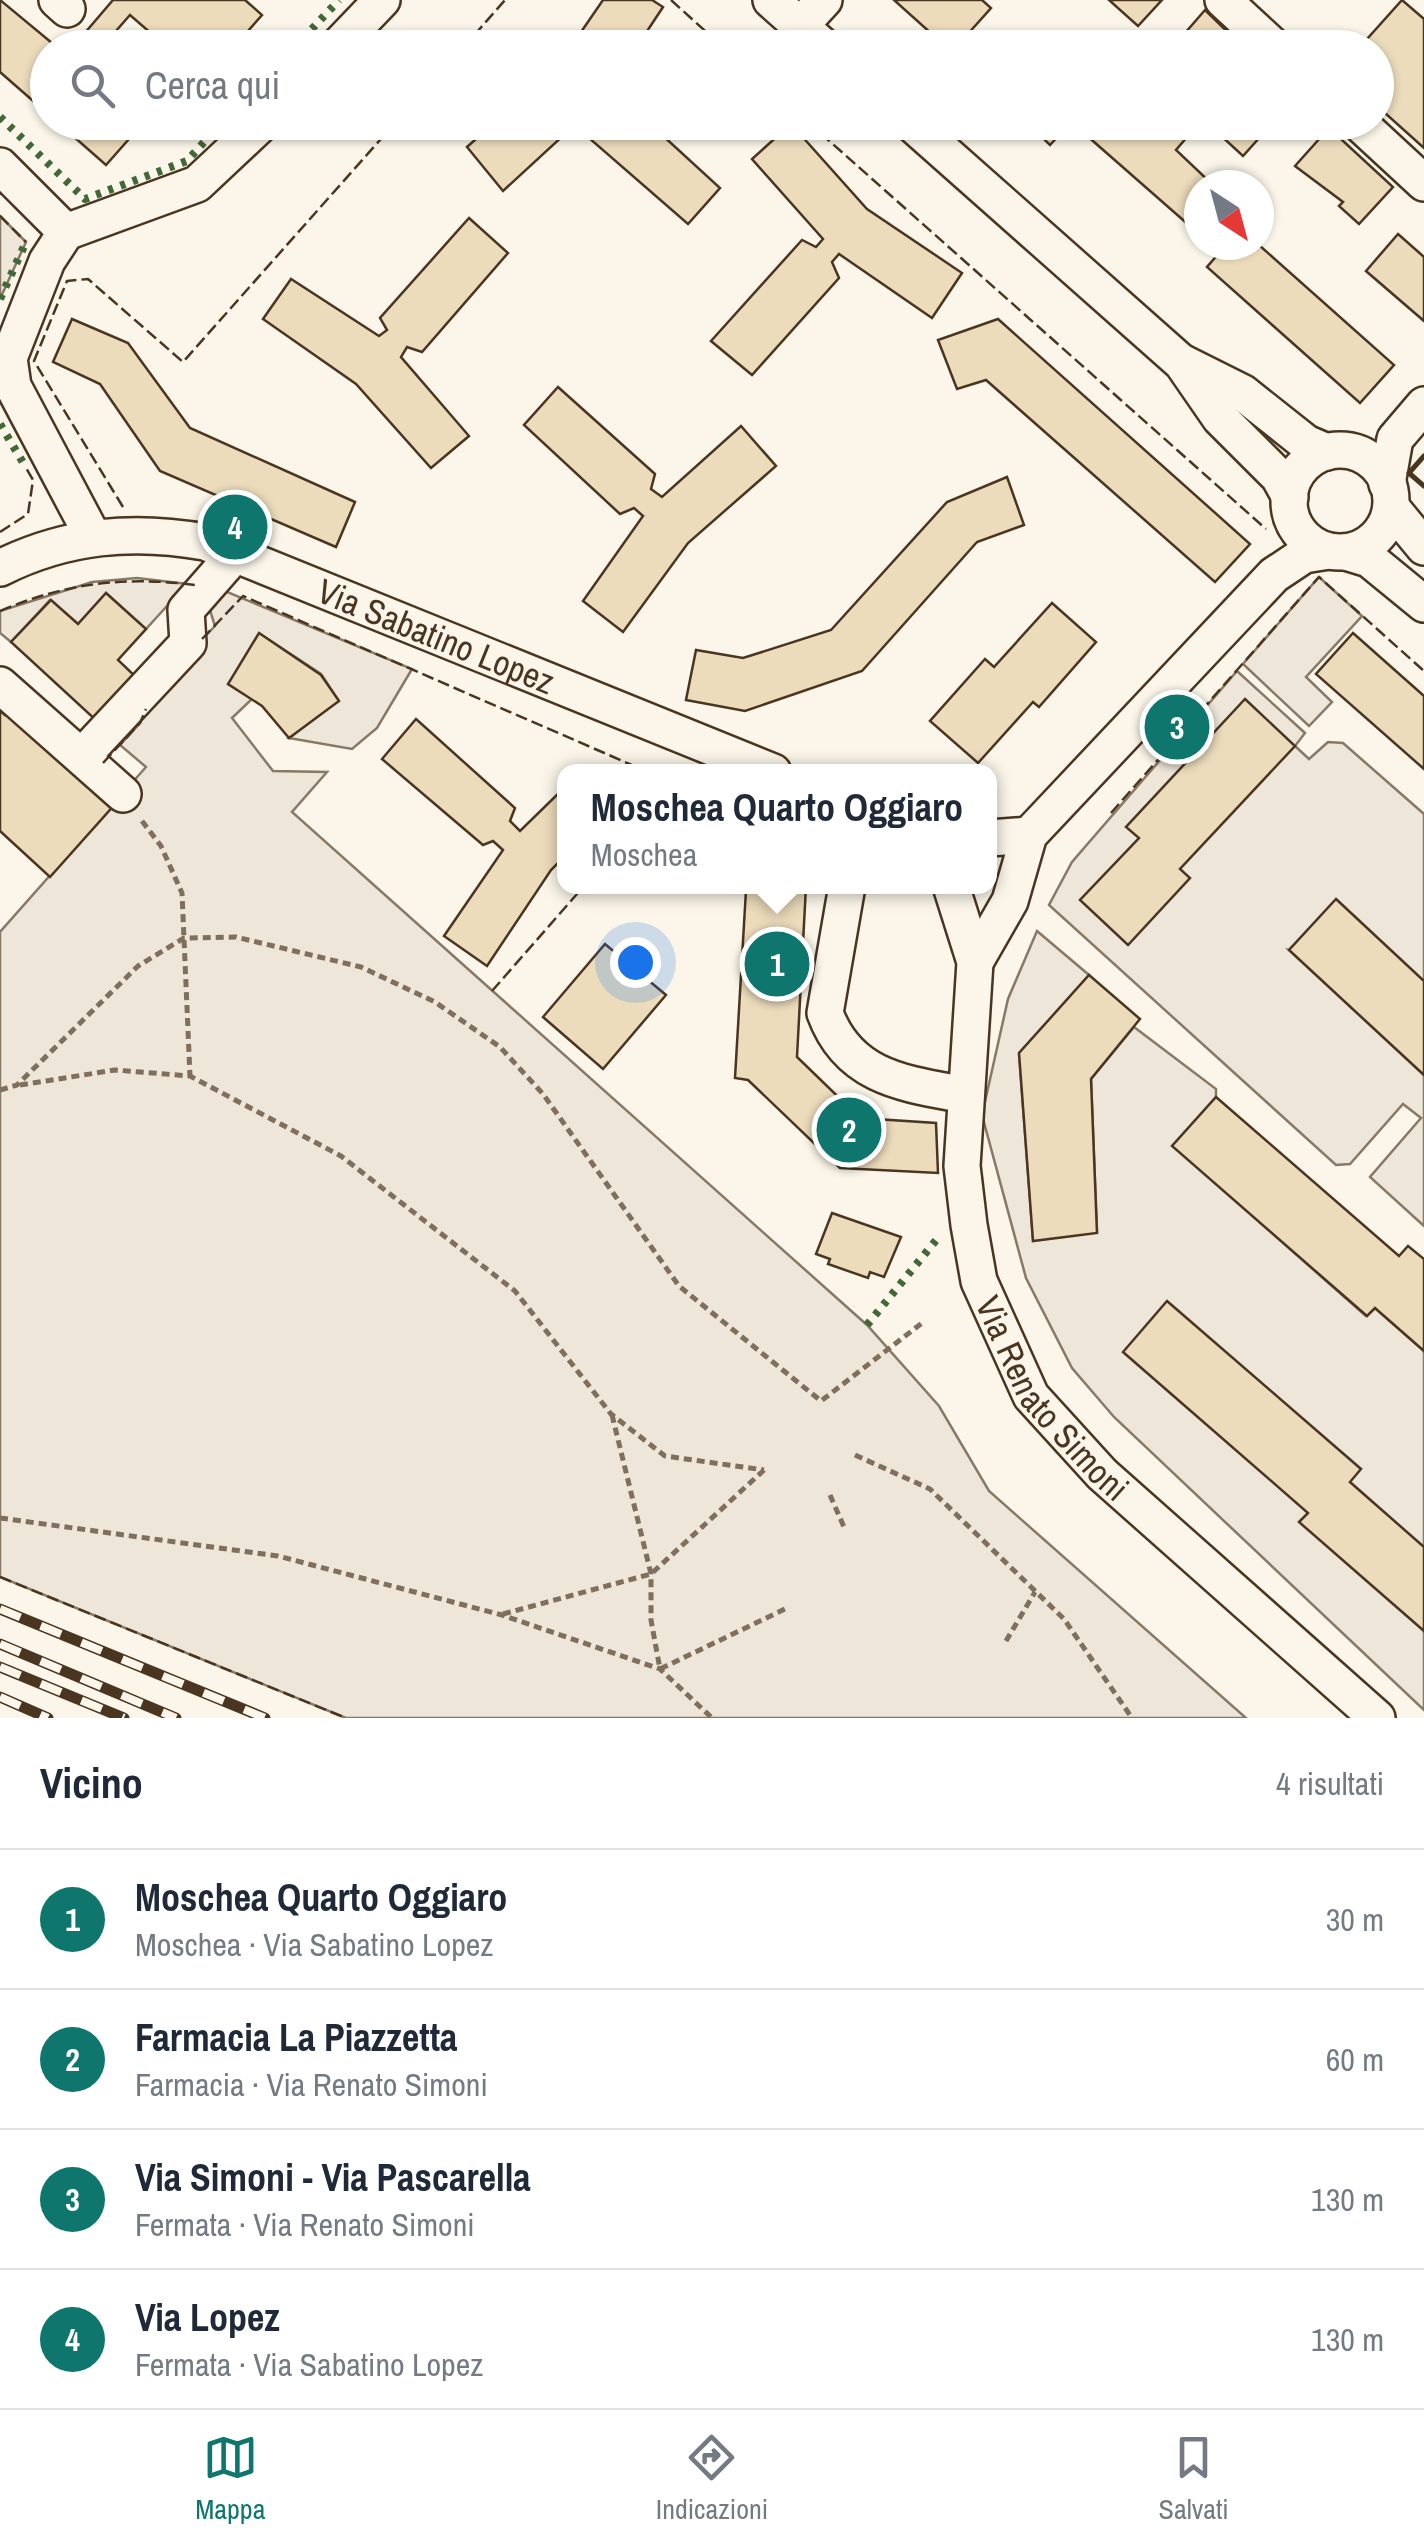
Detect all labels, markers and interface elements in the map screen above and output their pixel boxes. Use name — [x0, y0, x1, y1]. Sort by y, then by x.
search box — [30, 30, 1394, 140]
icon: search — [65, 58, 120, 113]
text: Cerca qui — [145, 60, 280, 111]
north arrow — [1184, 170, 1274, 260]
pin: 4 — [202, 490, 268, 564]
street label: Via Sabatino Lopez — [311, 567, 562, 705]
pin: 3 — [1144, 690, 1210, 764]
popup — [557, 764, 997, 894]
text: Moschea Quarto Oggiaro — [591, 782, 963, 833]
text: Moschea — [591, 833, 697, 876]
pin: 1 — [744, 926, 810, 1002]
your location — [610, 937, 661, 988]
pin: 2 — [816, 1092, 882, 1168]
street label: Via Renato Simoni — [965, 1288, 1139, 1511]
text: Vicino — [40, 1755, 143, 1811]
text: 4 risultati — [1276, 1762, 1384, 1805]
text: Moschea Quarto Oggiaro — [135, 1872, 507, 1923]
text: 1 — [65, 1898, 80, 1941]
text: 30 m — [1326, 1898, 1384, 1941]
text: Moschea · Via Sabatino Lopez — [135, 1923, 493, 1966]
text: Farmacia La Piazzetta — [135, 2012, 457, 2063]
text: 2 — [65, 2038, 80, 2081]
text: 60 m — [1326, 2038, 1384, 2081]
text: Farmacia · Via Renato Simoni — [135, 2063, 488, 2106]
text: Via Simoni - Via Pascarella — [135, 2152, 531, 2203]
text: 3 — [65, 2178, 80, 2221]
text: 130 m — [1311, 2178, 1384, 2221]
text: Fermata · Via Renato Simoni — [135, 2203, 475, 2246]
text: Via Lopez — [135, 2292, 280, 2343]
text: 4 — [65, 2318, 80, 2361]
text: 130 m — [1311, 2318, 1384, 2361]
text: Fermata · Via Sabatino Lopez — [135, 2343, 483, 2386]
tab: Mappa — [195, 2430, 265, 2528]
tab: Indicazioni — [656, 2430, 768, 2528]
tab: Salvati — [1159, 2430, 1229, 2528]

